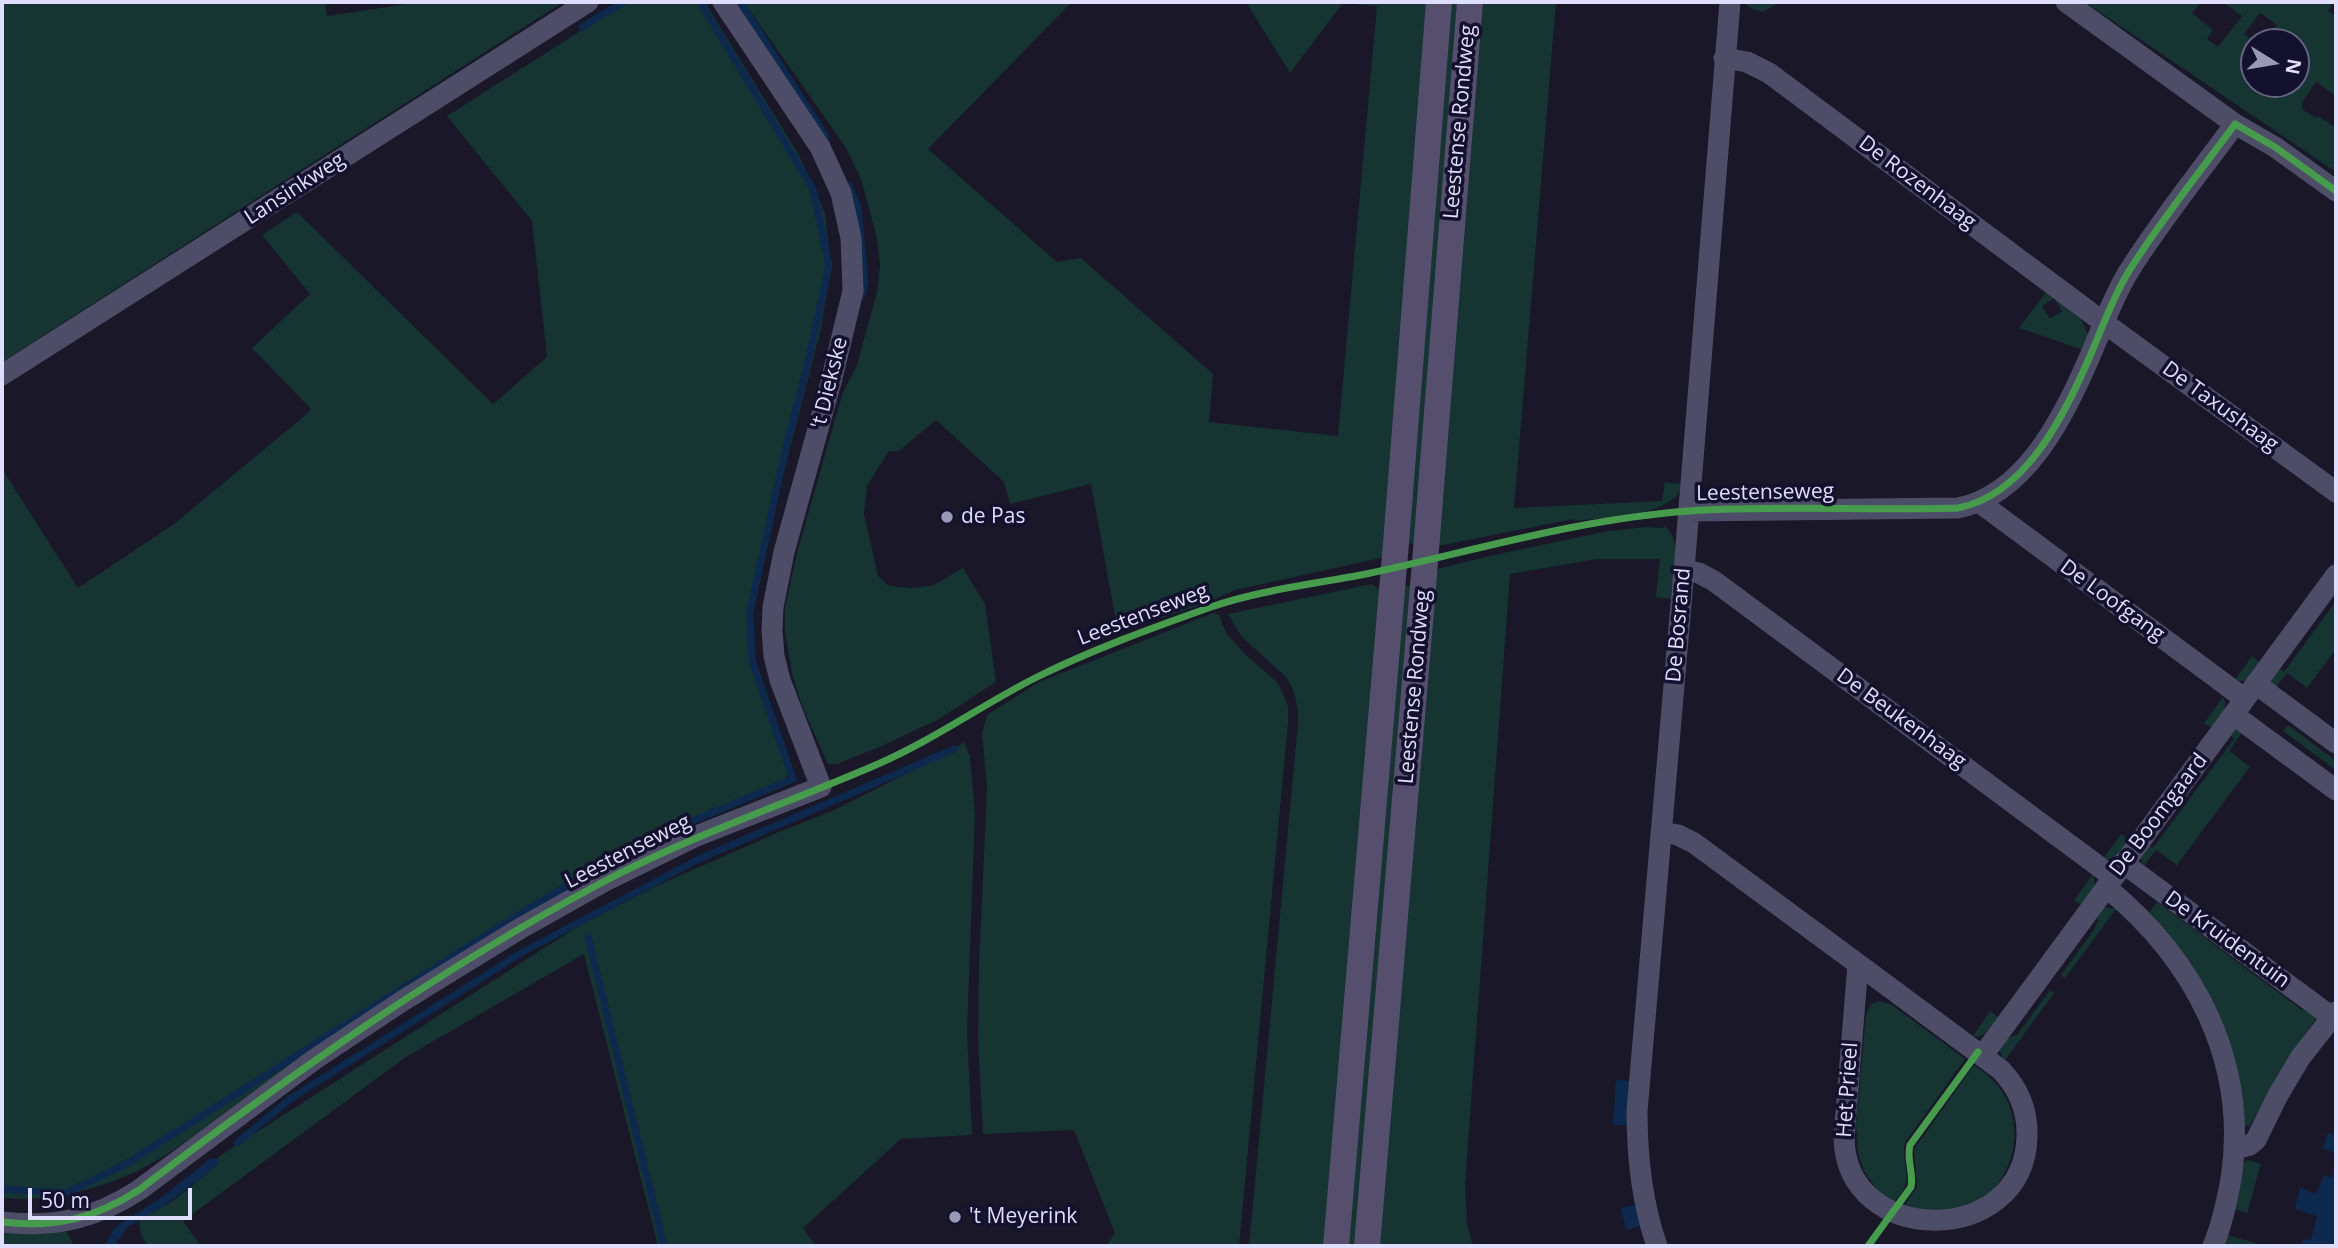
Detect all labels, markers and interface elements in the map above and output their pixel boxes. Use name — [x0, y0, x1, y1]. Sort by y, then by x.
street label: Leestense Rondweg — [1439, 24, 1481, 220]
north arrow — [2240, 28, 2310, 98]
text: N — [2279, 57, 2308, 77]
street label: De Rozenhaag — [1853, 131, 1981, 235]
street label: Lansinkweg — [240, 147, 350, 231]
street label: 't Diekske — [806, 334, 854, 432]
street label: De Taxushaag — [2157, 356, 2283, 458]
street label: Leestenseweg — [1696, 479, 1834, 507]
place label: de Pas — [961, 504, 1025, 530]
marker: de Pas — [939, 509, 955, 525]
street label: De Loofgang — [2055, 555, 2169, 647]
street label: De Bosrand — [1661, 567, 1697, 683]
street label: Leestenseweg — [1074, 579, 1212, 651]
street label: Leestense Rondweg — [1394, 589, 1436, 785]
street label: De Beukenhaag — [1831, 664, 1971, 774]
street label: De Boomgaard — [2105, 749, 2213, 881]
street label: Leestenseweg — [561, 809, 695, 895]
street label: De Kruidentuin — [2160, 886, 2294, 994]
street label: Het Prieel — [1832, 1041, 1864, 1139]
scale bar — [32, 1174, 196, 1218]
text: 50 m — [41, 1186, 90, 1214]
place label: 't Meyerink — [969, 1204, 1077, 1230]
marker: 't Meyerink — [947, 1209, 963, 1225]

